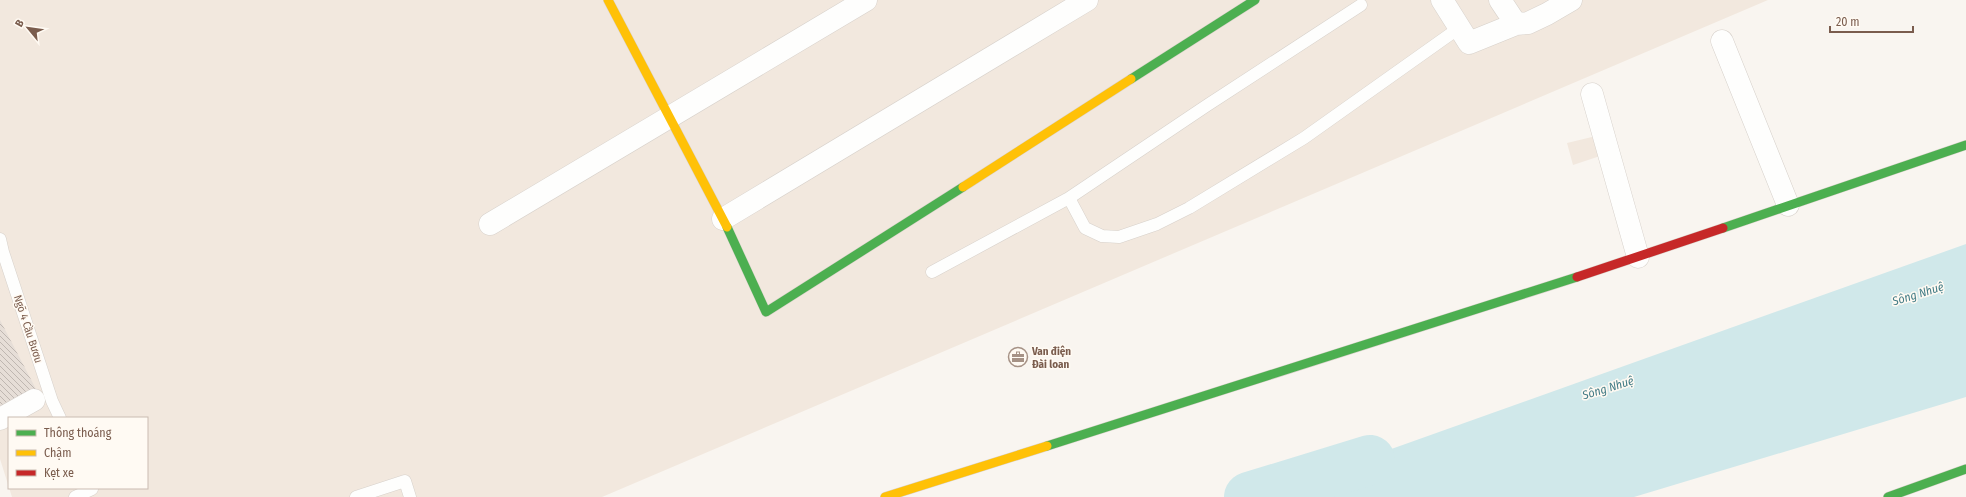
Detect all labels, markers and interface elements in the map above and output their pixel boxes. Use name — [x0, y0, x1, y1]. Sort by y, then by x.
north arrow — [8, 8, 48, 48]
scale bar — [1830, 8, 1913, 34]
text: 20 m — [1836, 15, 1860, 29]
text: B — [13, 18, 27, 29]
water label: Sông Nhuệ — [1890, 279, 1946, 309]
street label: Ngõ 4 Cầu Bươu — [11, 293, 45, 365]
place label: Van điện Đài loan — [1031, 345, 1071, 371]
office icon: Van điện Đài loan — [1007, 346, 1029, 368]
water label: Sông Nhuệ — [1580, 373, 1636, 403]
legend — [8, 417, 148, 489]
text: Thông thoáng — [44, 426, 112, 440]
text: Chậm — [44, 446, 71, 460]
text: Kẹt xe — [44, 466, 74, 480]

